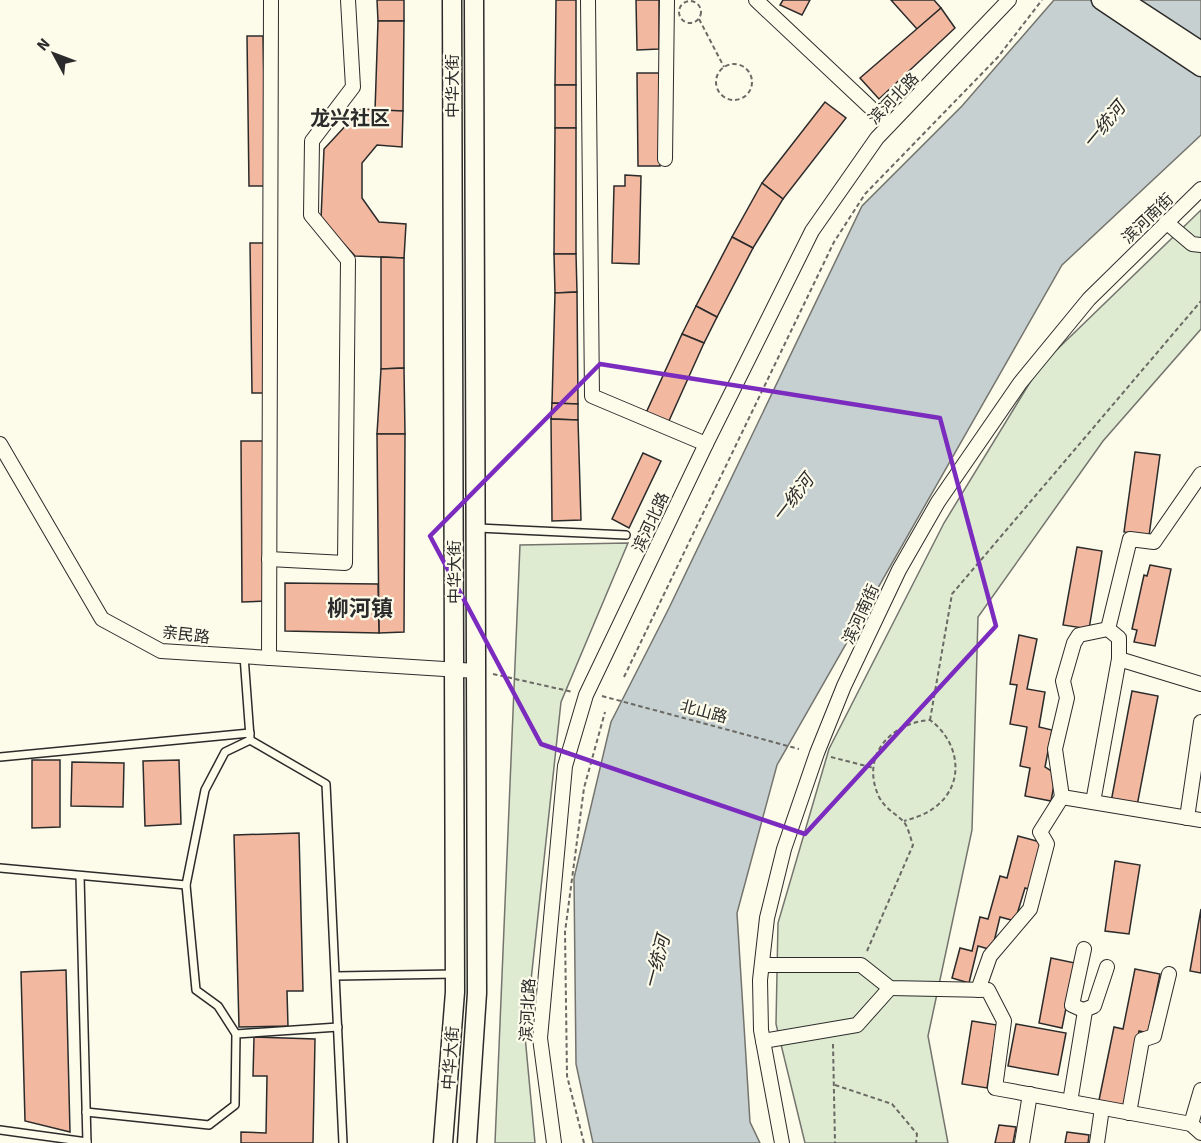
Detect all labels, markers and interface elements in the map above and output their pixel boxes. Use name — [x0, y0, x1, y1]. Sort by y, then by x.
north arrow — [24, 24, 84, 84]
text: N — [32, 34, 55, 56]
street label: 中华大街 — [442, 54, 464, 118]
street label: 滨河北路 — [864, 68, 924, 129]
water label: 一统河 — [1077, 94, 1133, 154]
district label: 龙兴社区 — [310, 105, 390, 133]
street label: 滨河南街 — [1117, 189, 1178, 249]
water label: 一统河 — [767, 467, 822, 527]
street label: 滨河北路 — [627, 489, 674, 556]
street label: 中华大街 — [444, 540, 466, 604]
street label: 滨河南街 — [837, 581, 884, 648]
district label: 柳河镇 — [327, 593, 393, 625]
street label: 亲民路 — [161, 621, 211, 649]
street label: 北山路 — [678, 695, 730, 729]
water label: 一统河 — [638, 930, 677, 991]
street label: 滨河北路 — [515, 978, 541, 1043]
street label: 中华大街 — [438, 1025, 464, 1091]

